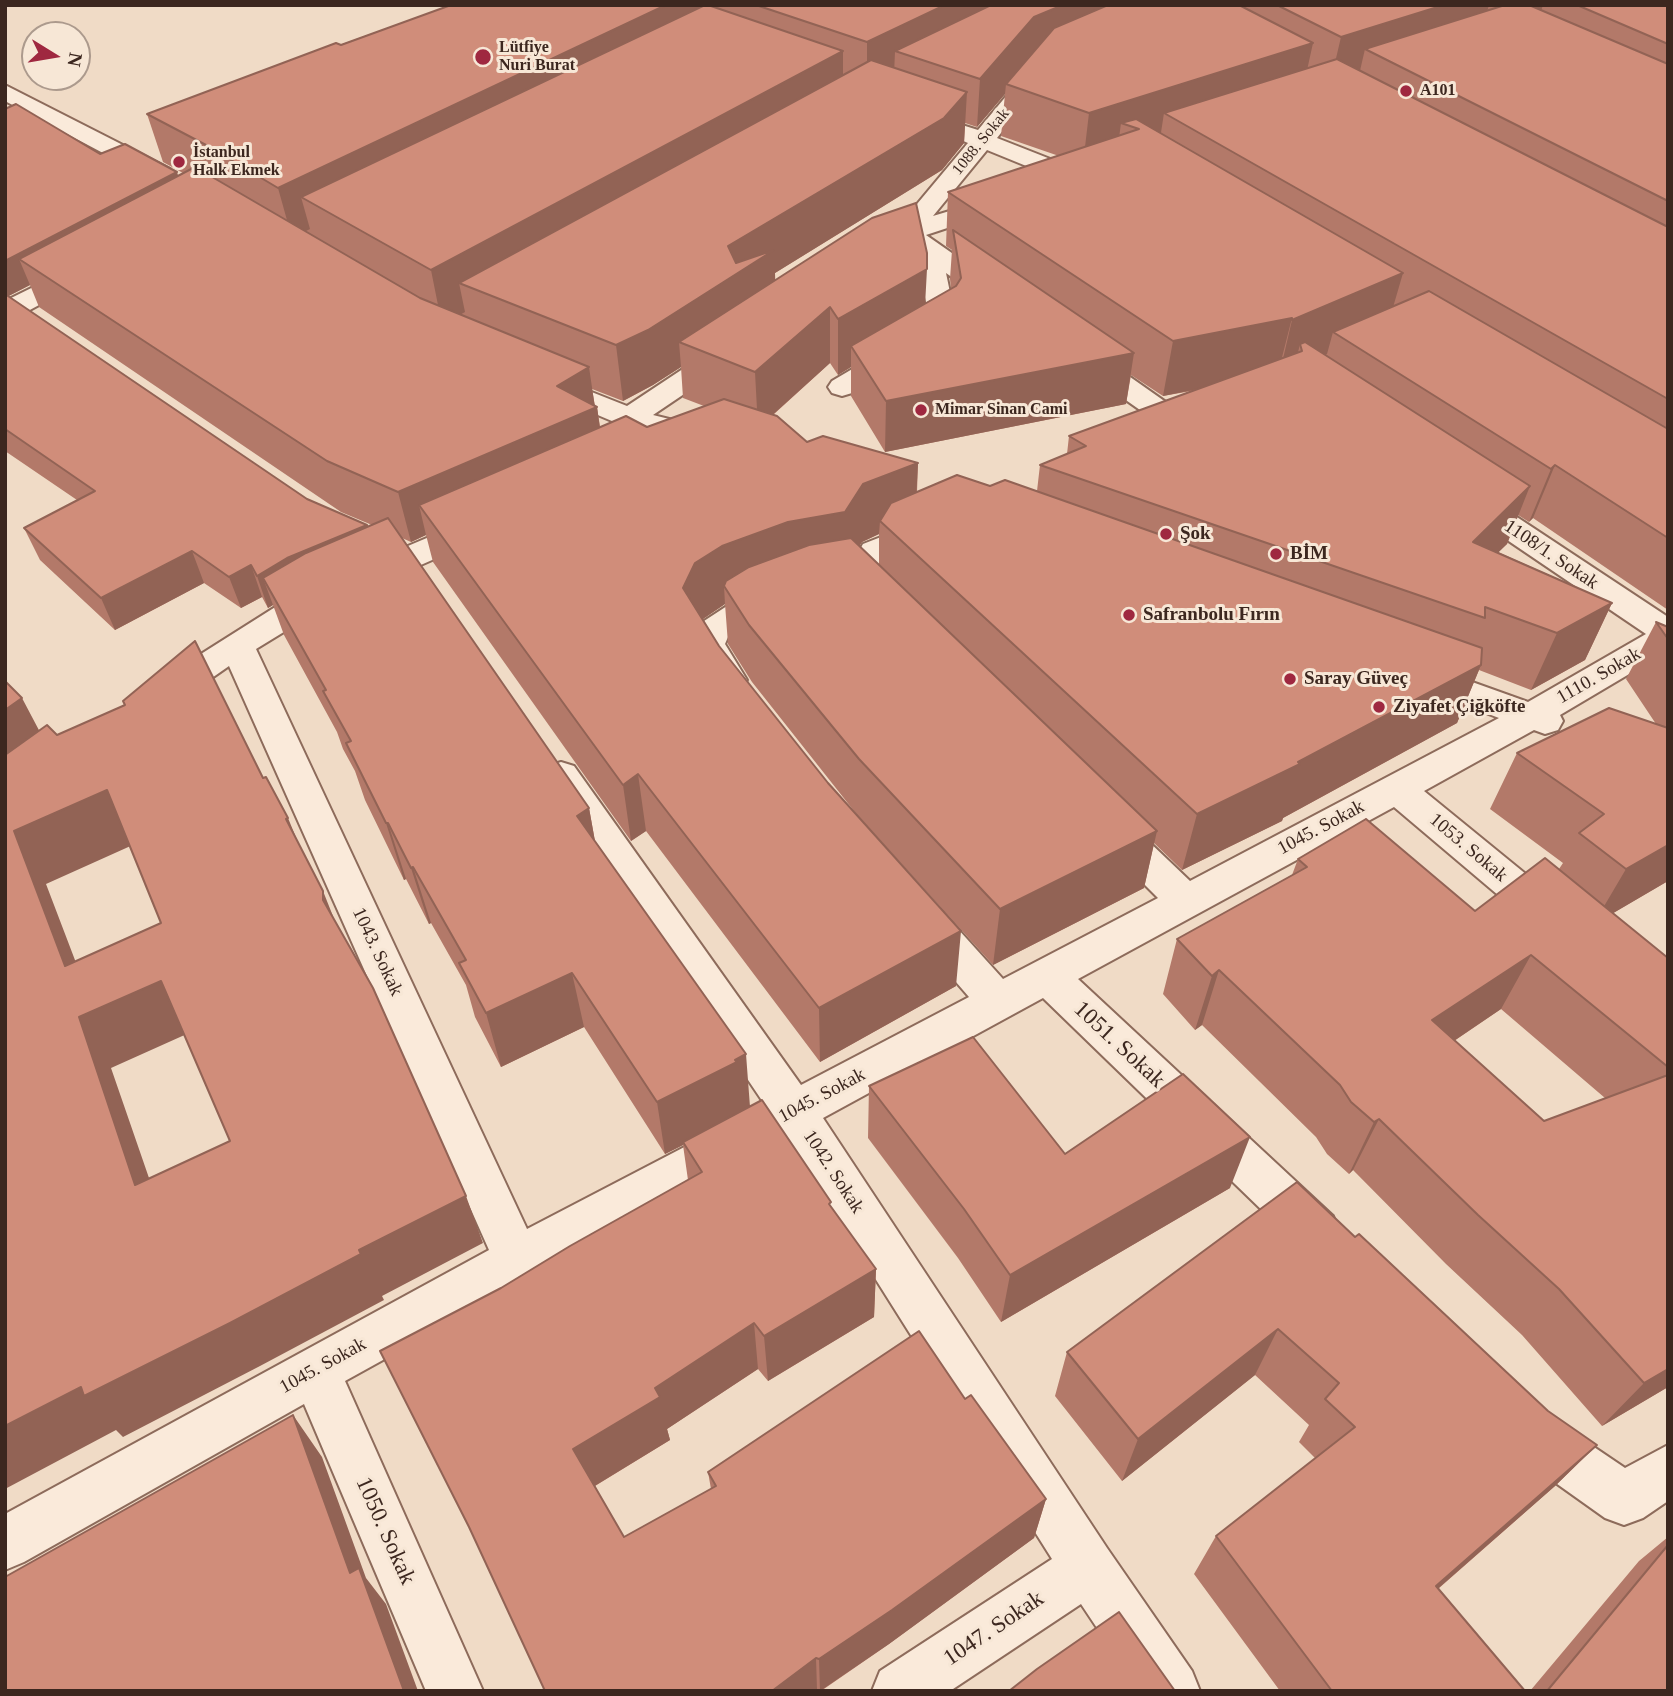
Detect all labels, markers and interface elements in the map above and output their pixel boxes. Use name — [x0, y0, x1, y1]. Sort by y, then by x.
north arrow — [21, 21, 91, 91]
place label: Lütfiye Nuri Burat — [499, 38, 575, 76]
marker: Lütfiye Nuri Burat — [473, 47, 493, 67]
text: N — [64, 51, 87, 68]
place label: A101 — [1420, 81, 1456, 101]
marker: A101 — [1398, 83, 1414, 99]
street label: 1088. Sokak — [948, 105, 1014, 179]
place label: İstanbul Halk Ekmek — [193, 143, 280, 181]
marker: İstanbul Halk Ekmek — [171, 154, 187, 170]
place label: Mimar Sinan Cami — [935, 400, 1067, 420]
marker: Mimar Sinan Cami — [913, 402, 929, 418]
street label: 1108/1. Sokak — [1499, 515, 1603, 595]
place label: Şok — [1180, 523, 1211, 545]
marker: Şok — [1158, 526, 1174, 542]
place label: BİM — [1290, 543, 1328, 565]
marker: BİM — [1268, 546, 1284, 562]
place label: Safranbolu Fırın — [1143, 604, 1280, 626]
marker: Safranbolu Fırın — [1121, 607, 1137, 623]
street label: 1110. Sokak — [1553, 643, 1645, 709]
place label: Saray Güveç — [1304, 668, 1408, 690]
marker: Saray Güveç — [1282, 671, 1298, 687]
place label: Ziyafet Çiğköfte — [1393, 696, 1525, 718]
marker: Ziyafet Çiğköfte — [1371, 699, 1387, 715]
street label: 1045. Sokak — [1274, 796, 1368, 860]
street label: 1053. Sokak — [1424, 809, 1512, 887]
street label: 1043. Sokak — [347, 904, 407, 1000]
street label: 1051. Sokak — [1068, 996, 1170, 1094]
street label: 1045. Sokak — [775, 1064, 869, 1128]
street label: 1042. Sokak — [798, 1126, 868, 1218]
street label: 1045. Sokak — [276, 1333, 370, 1399]
street label: 1050. Sokak — [349, 1473, 421, 1589]
street label: 1047. Sokak — [939, 1585, 1049, 1673]

